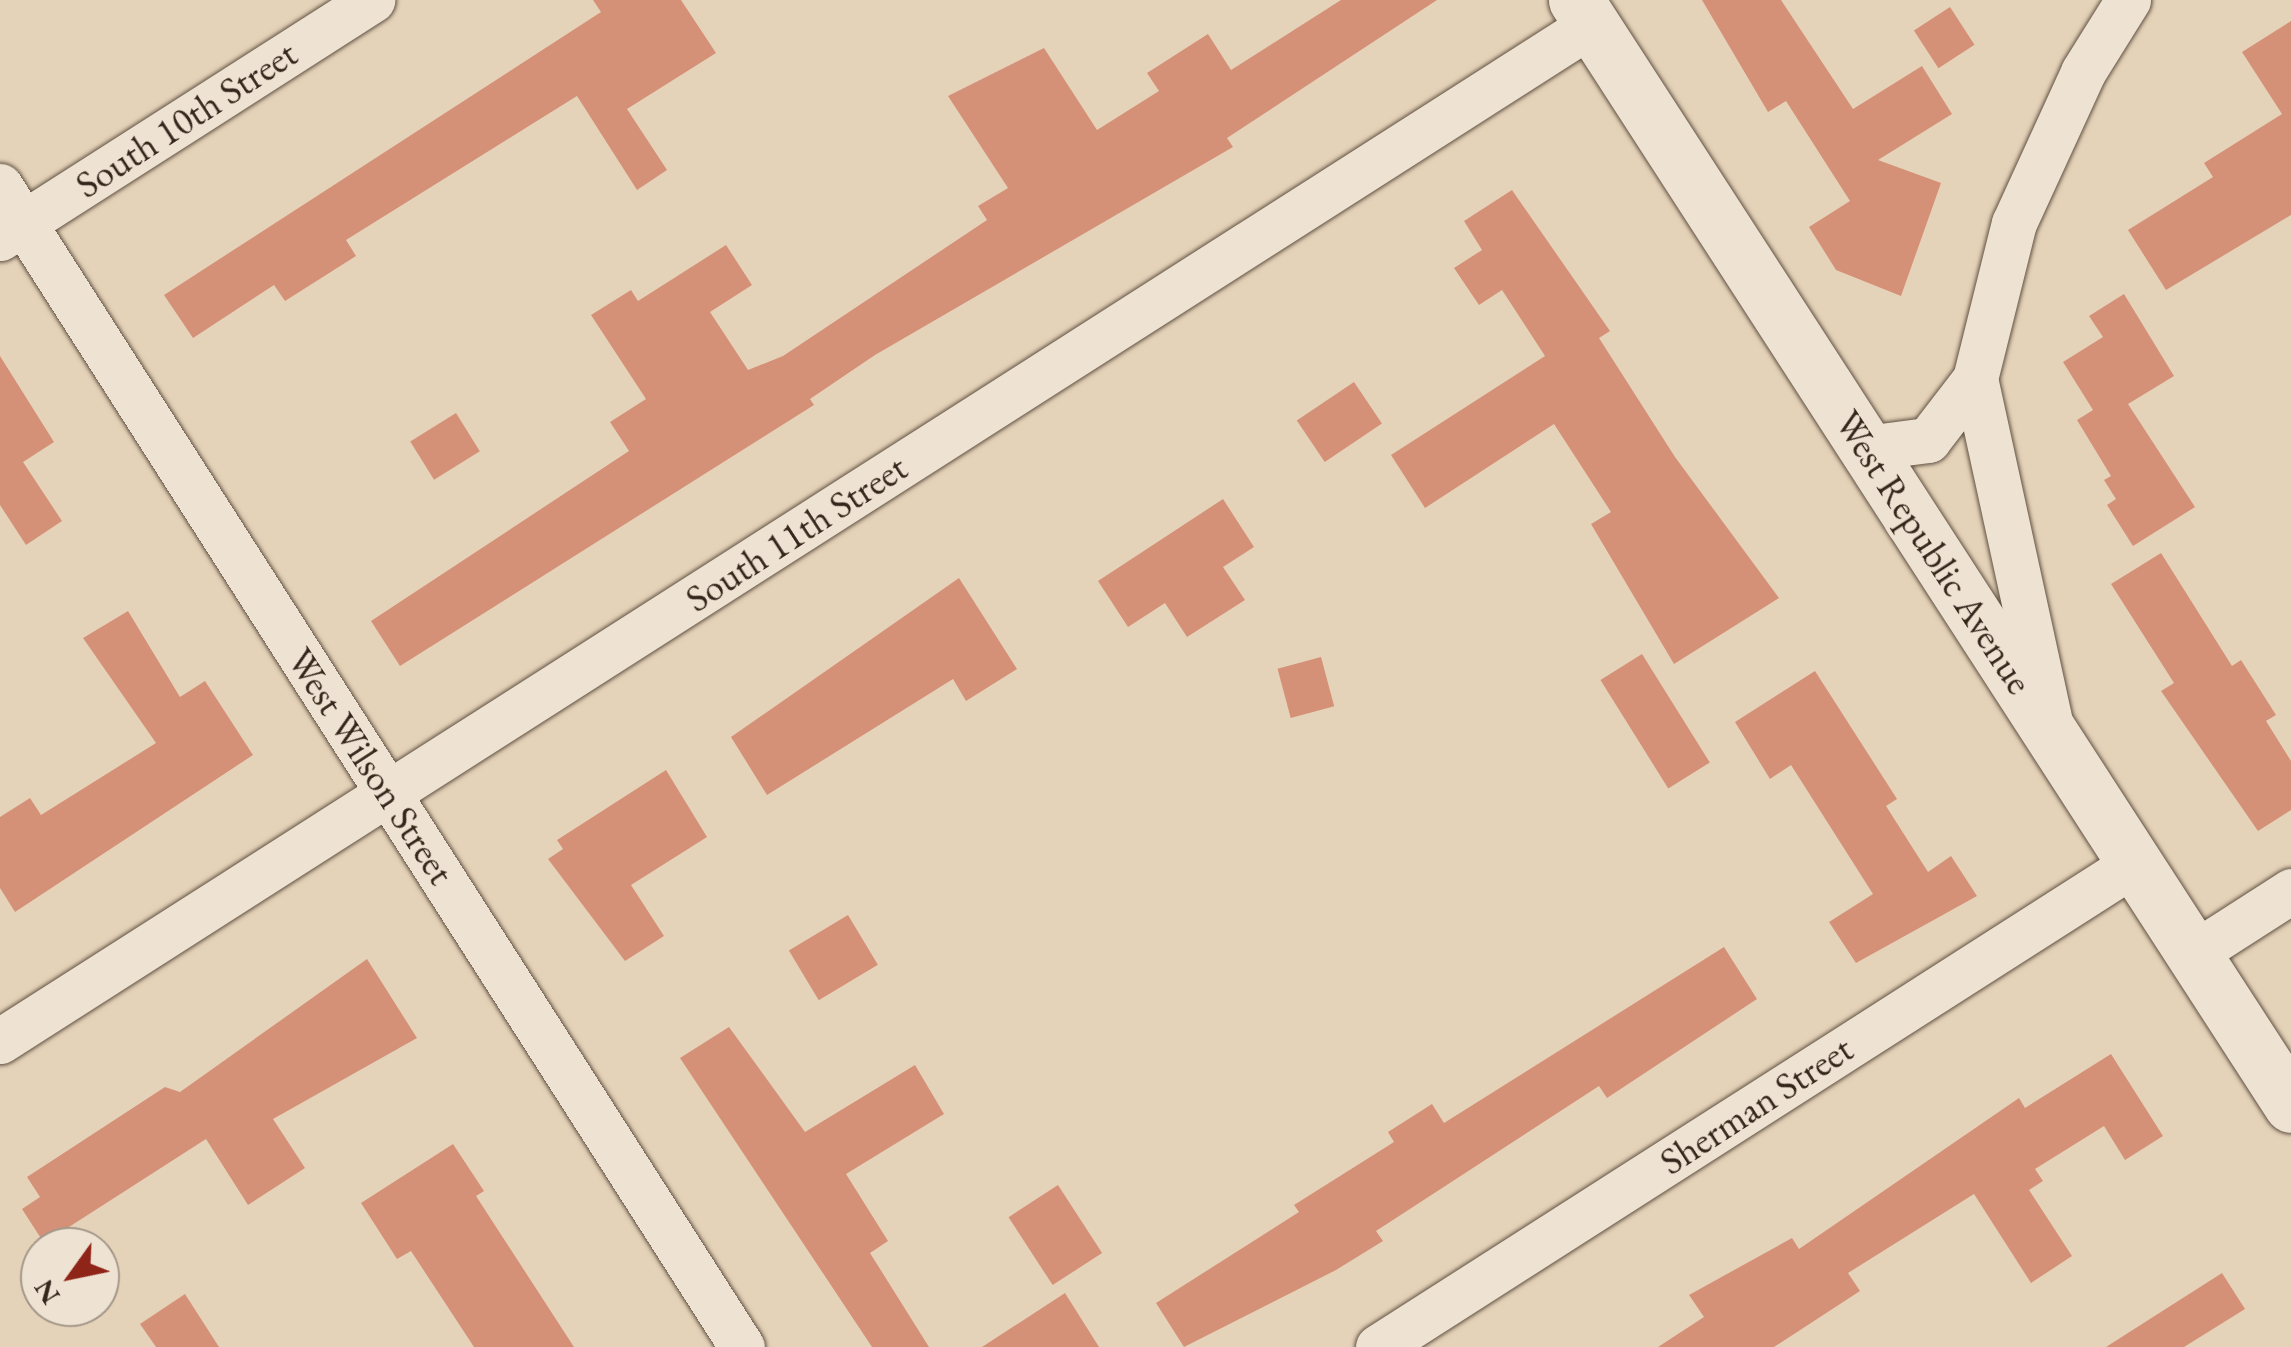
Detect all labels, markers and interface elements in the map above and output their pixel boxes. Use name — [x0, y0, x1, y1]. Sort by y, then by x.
street label: South 10th Street — [67, 31, 305, 207]
street label: West Republic Avenue — [1825, 402, 2043, 702]
street label: South 11th Street — [677, 445, 915, 621]
street label: West Wilson Street — [278, 639, 464, 893]
street label: Sherman Street — [1651, 1026, 1861, 1184]
north arrow — [20, 1227, 120, 1327]
text: N — [25, 1273, 68, 1312]

